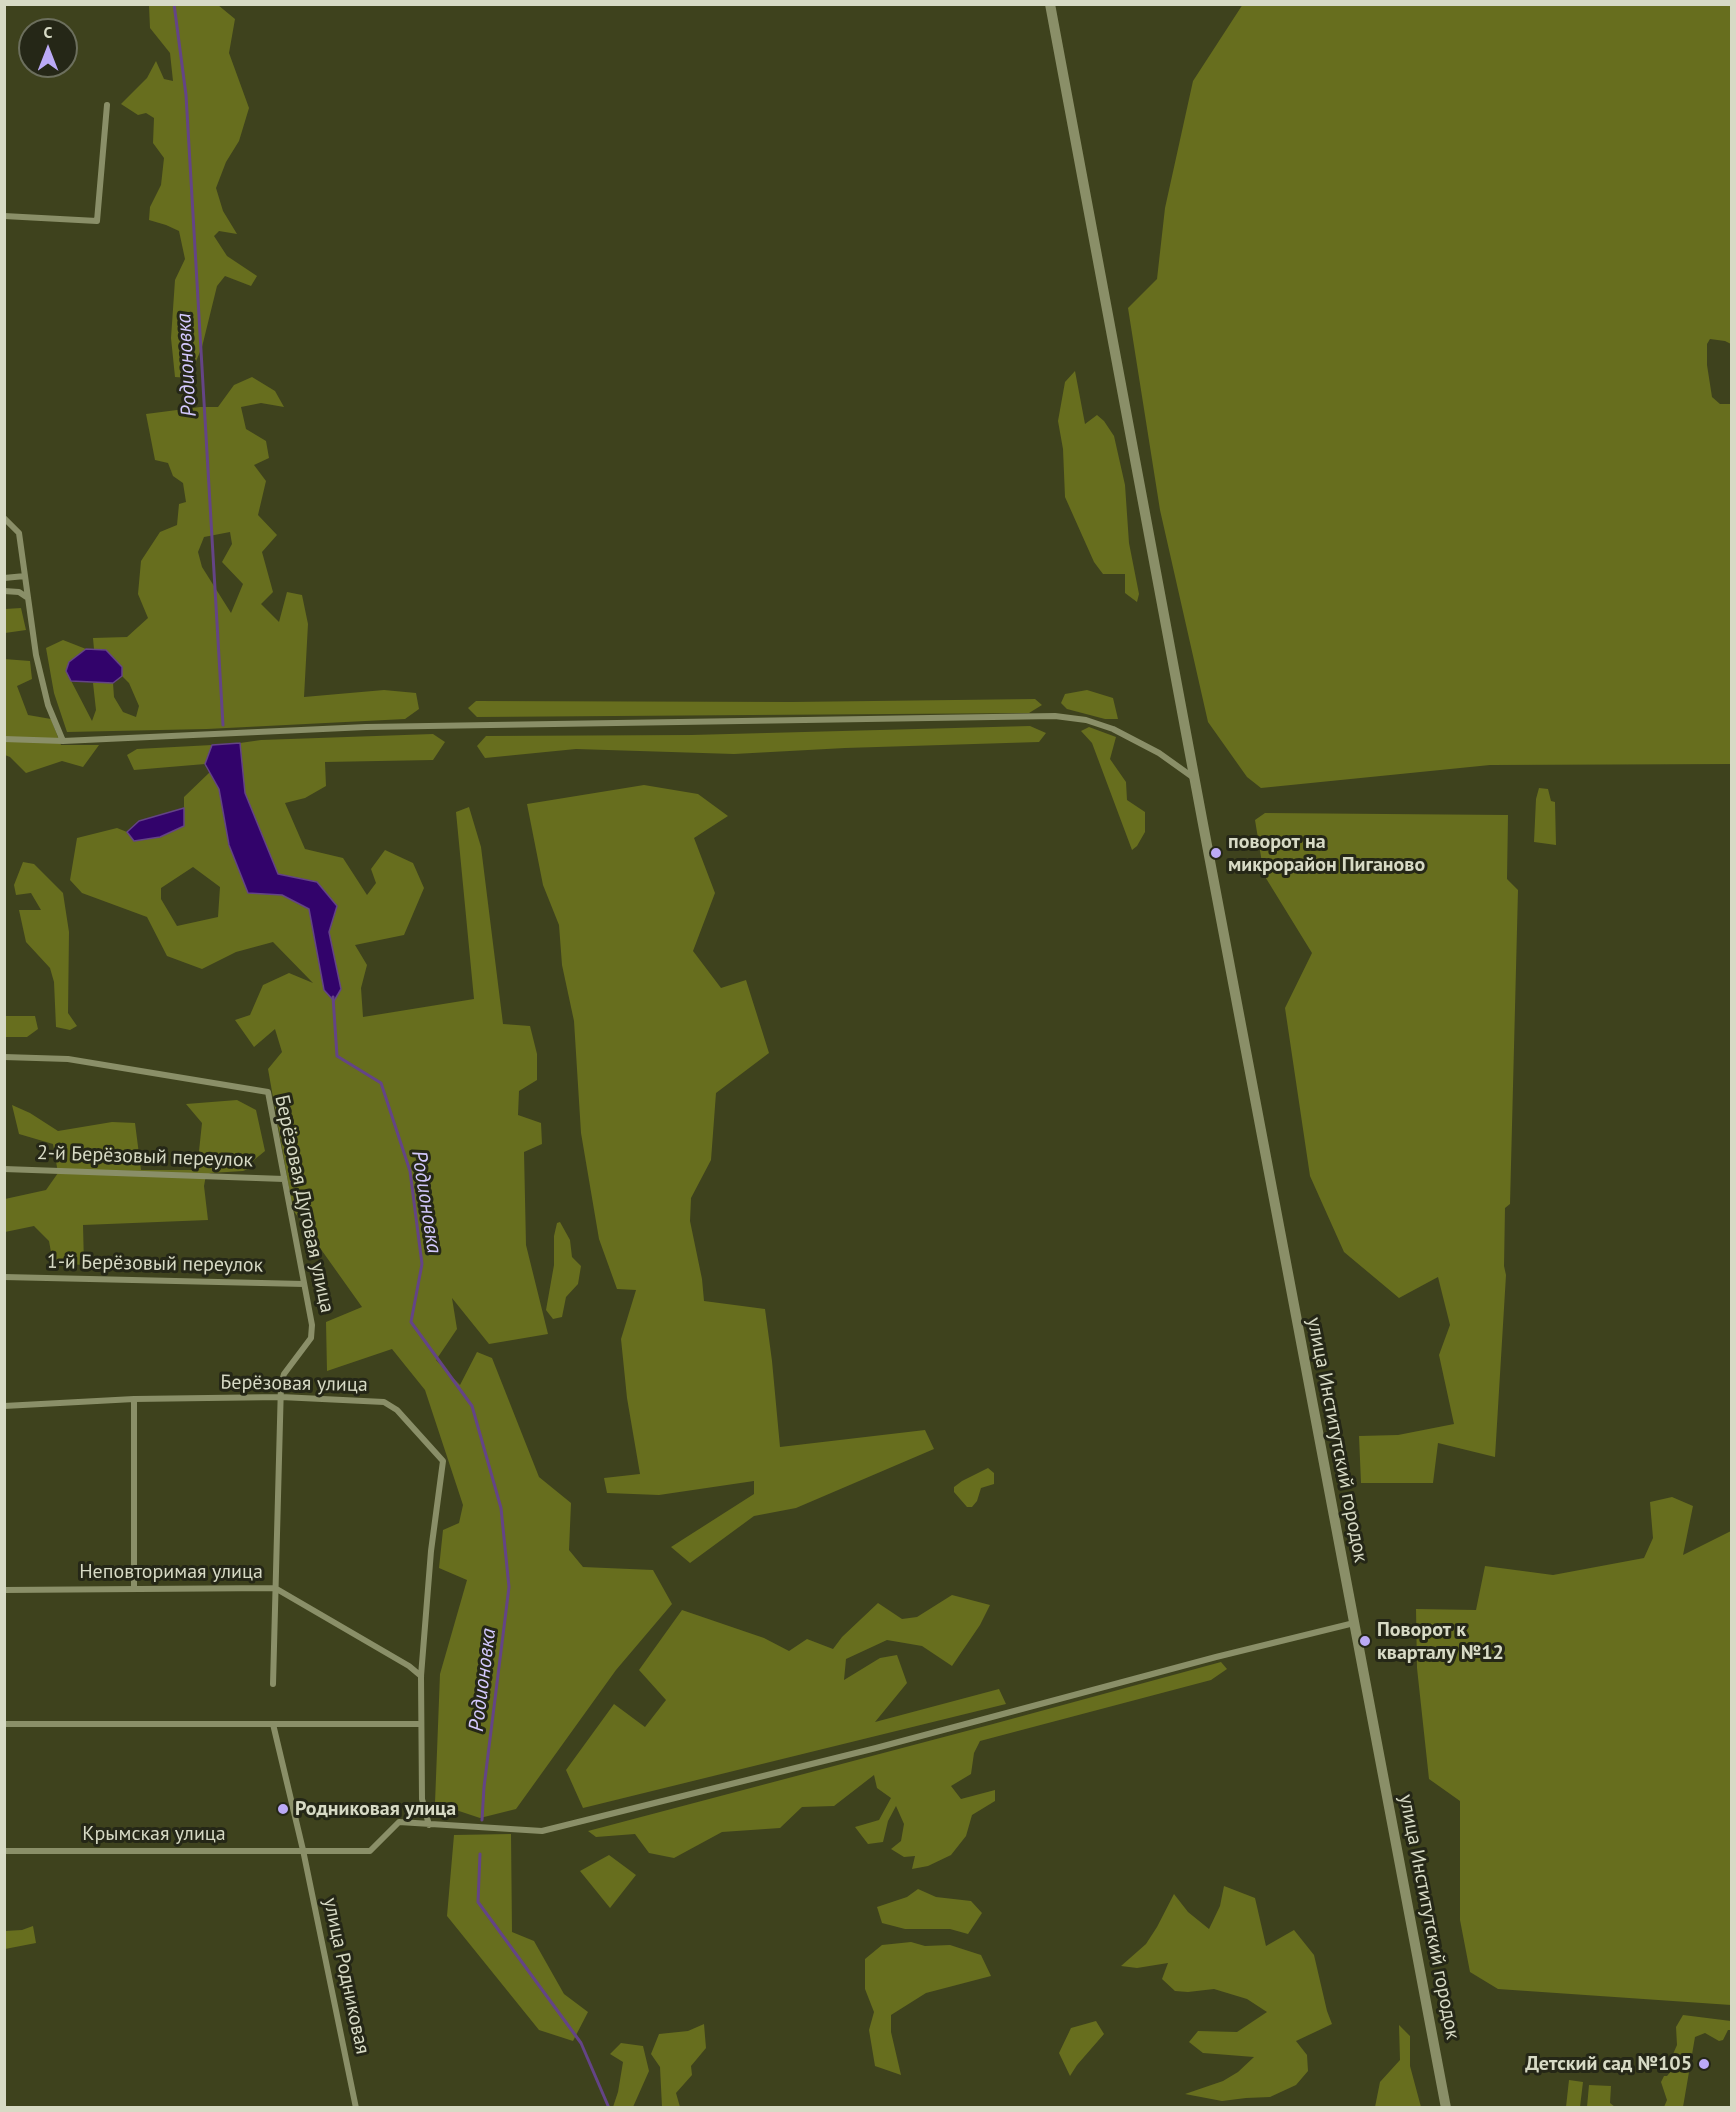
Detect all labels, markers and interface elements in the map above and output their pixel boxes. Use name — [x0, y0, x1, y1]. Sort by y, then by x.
north arrow — [18, 18, 78, 78]
text: С — [44, 22, 52, 42]
water label: Родионовка — [172, 313, 202, 417]
place label: поворот на микрорайон Пиганово — [1228, 830, 1425, 877]
marker: поворот на микрорайон Пиганово — [1209, 846, 1223, 860]
street label: Берёзовая Дуговая улица — [269, 1093, 339, 1315]
street label: 2-й Берёзовый переулок — [36, 1141, 254, 1173]
water label: Родионовка — [405, 1149, 447, 1255]
street label: 1-й Берёзовый переулок — [47, 1250, 263, 1278]
street label: улица Институтский городок — [1301, 1315, 1373, 1565]
street label: Берёзовая улица — [220, 1371, 368, 1397]
street label: Неповторимая улица — [79, 1560, 263, 1584]
place label: Поворот к кварталу №12 — [1377, 1618, 1504, 1665]
water label: Родионовка — [464, 1627, 502, 1733]
marker: Поворот к кварталу №12 — [1358, 1634, 1372, 1648]
street label: улица Институтский городок — [1393, 1792, 1465, 2042]
place label: Родниковая улица — [295, 1797, 456, 1821]
marker: Родниковая улица — [276, 1802, 290, 1816]
street label: Крымская улица — [82, 1822, 226, 1846]
street label: улица Родниковая — [318, 1896, 374, 2056]
place label: Детский сад №105 — [1525, 2052, 1692, 2076]
marker: Детский сад №105 — [1697, 2057, 1711, 2071]

